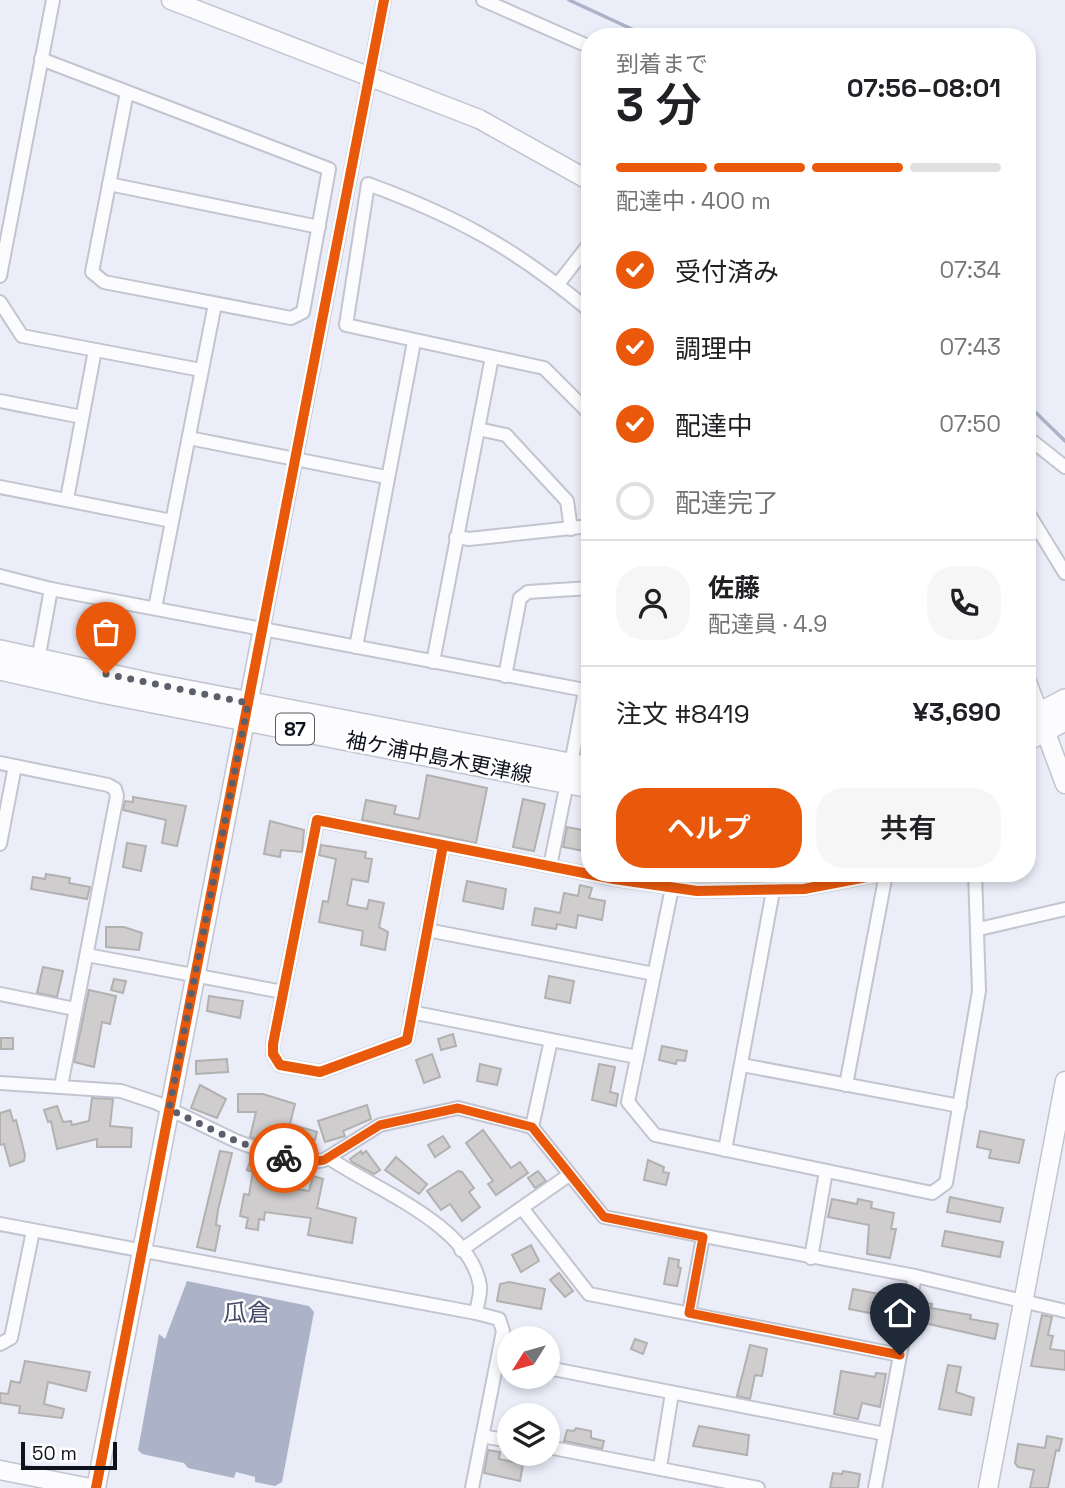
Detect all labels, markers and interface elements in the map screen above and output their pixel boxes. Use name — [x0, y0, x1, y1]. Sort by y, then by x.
text: 到着まで — [616, 49, 708, 79]
text: 07:56–08:01 — [847, 71, 1001, 105]
text: 3 分 — [616, 76, 702, 134]
text: 配達中 · 400 m — [616, 186, 771, 216]
icon: check — [616, 251, 654, 289]
text: 受付済み — [675, 255, 779, 289]
text: 07:34 — [940, 255, 1001, 285]
icon: check — [616, 328, 654, 366]
text: 調理中 — [675, 332, 753, 366]
text: 07:43 — [940, 332, 1001, 362]
icon: check — [616, 405, 654, 443]
text: 配達中 — [675, 409, 753, 443]
text: 07:50 — [939, 409, 1001, 439]
text: 配達完了 — [675, 486, 779, 520]
button: person — [616, 566, 690, 640]
button: phone — [927, 566, 1001, 640]
text: 佐藤 — [708, 571, 760, 605]
pin — [76, 602, 136, 674]
text: 配達員 · 4.9 — [708, 609, 827, 639]
icon: bag — [87, 613, 125, 651]
text: ¥3,690 — [913, 695, 1001, 729]
text: 注文 #8419 — [616, 697, 750, 731]
road number: 87 — [276, 714, 314, 744]
street label: 袖ケ浦中島木更津線 — [344, 726, 534, 788]
button: ヘルプ — [616, 788, 802, 868]
button: 共有 — [816, 788, 1001, 868]
courier — [249, 1123, 319, 1193]
icon: bike — [265, 1139, 303, 1177]
pin — [870, 1283, 930, 1355]
icon: home — [881, 1294, 919, 1332]
district label: 瓜倉 — [223, 1297, 271, 1328]
north arrow — [497, 1326, 560, 1390]
map controls — [497, 1326, 560, 1466]
button: layers — [497, 1403, 560, 1466]
scale bar — [21, 1439, 117, 1471]
text: 50 m — [32, 1441, 77, 1466]

